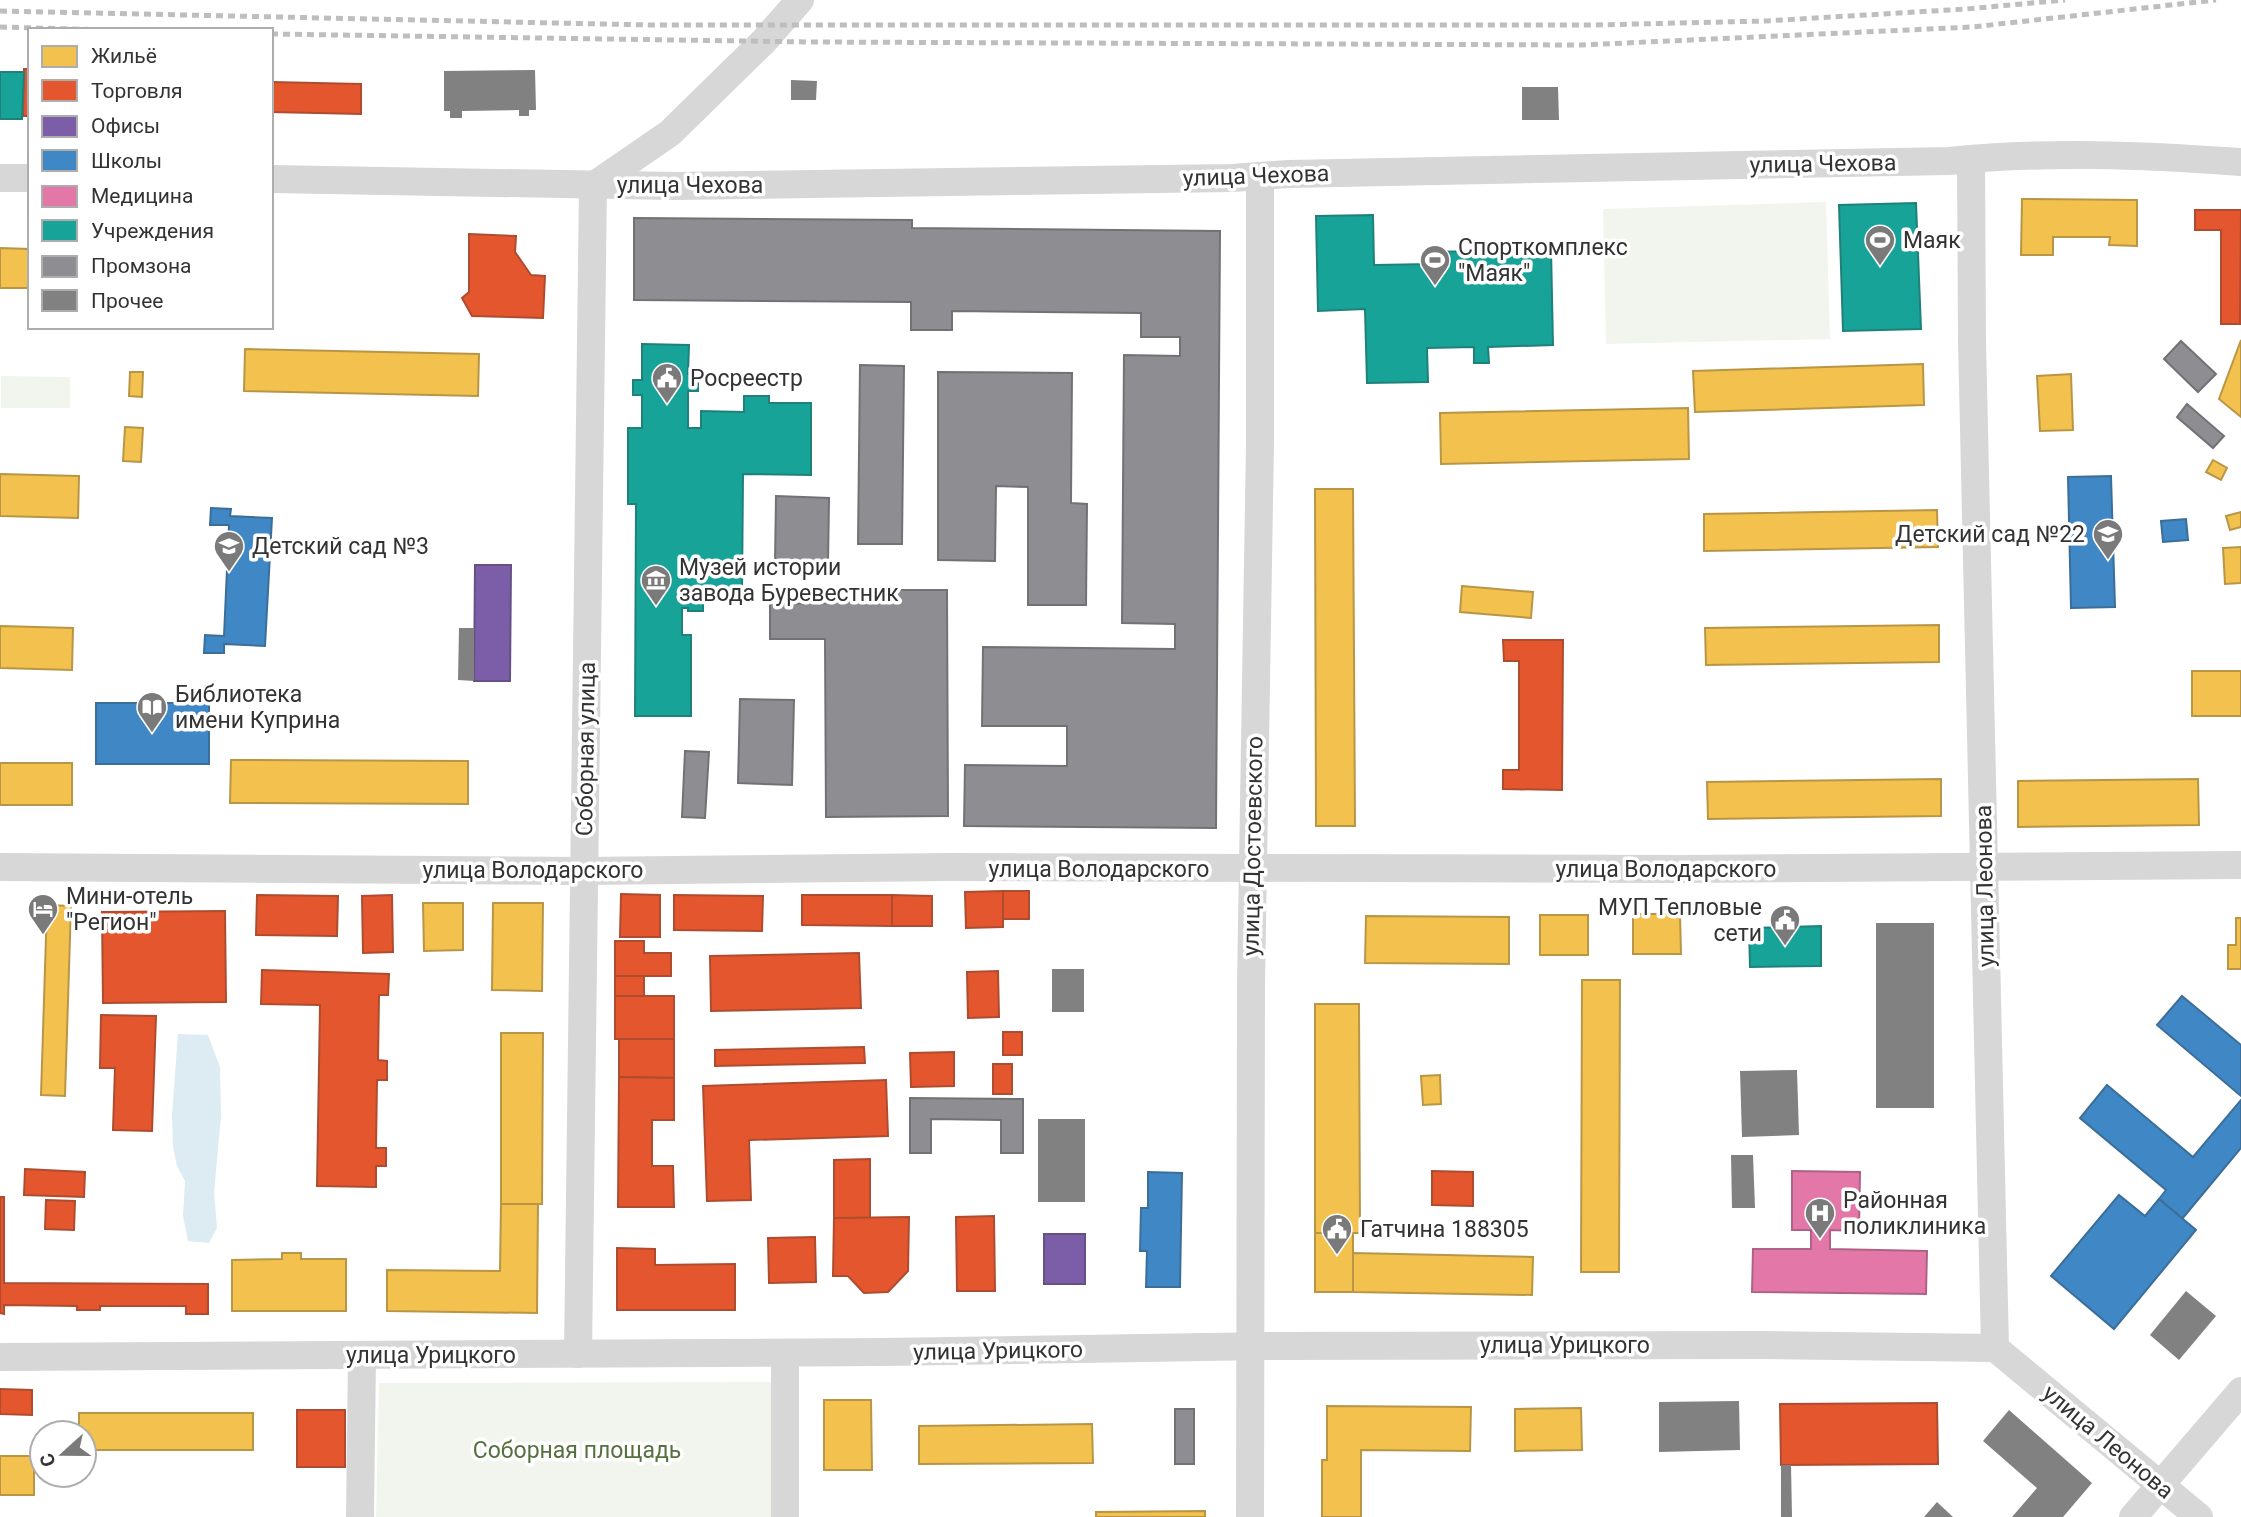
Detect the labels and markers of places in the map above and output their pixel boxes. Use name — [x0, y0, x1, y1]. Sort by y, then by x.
sports icon: Маяк — [1863, 223, 1897, 267]
place label: Маяк — [1903, 227, 1961, 254]
place label: Спорткомплекс "Маяк" — [1458, 234, 1628, 287]
sports icon: Спорткомплекс "Маяк" — [1418, 243, 1452, 287]
public building icon: Росреестр — [650, 361, 684, 405]
place label: Росреестр — [690, 365, 803, 392]
school or university icon: Детский сад №22 — [2091, 517, 2125, 561]
place label: Детский сад №22 — [1895, 521, 2085, 548]
school or university icon: Детский сад №3 — [212, 529, 246, 573]
place label: Детский сад №3 — [252, 533, 429, 560]
place label: Музей истории завода Буревестник — [679, 554, 899, 607]
museum icon: Музей истории завода Буревестник — [639, 563, 673, 607]
place label: Библиотека имени Куприна — [175, 681, 340, 734]
library icon: Библиотека имени Куприна — [135, 690, 169, 734]
place label: Мини-отель "Регион" — [66, 883, 193, 936]
hotel icon: Мини-отель "Регион" — [26, 892, 60, 936]
place label: МУП Тепловые сети — [1598, 894, 1762, 947]
public building icon: МУП Тепловые сети — [1768, 903, 1802, 947]
place label: Районная поликлиника — [1843, 1187, 1986, 1240]
hospital icon: Районная поликлиника — [1803, 1196, 1837, 1240]
public building icon: Гатчина 188305 — [1320, 1212, 1354, 1256]
place label: Гатчина 188305 — [1360, 1216, 1529, 1243]

